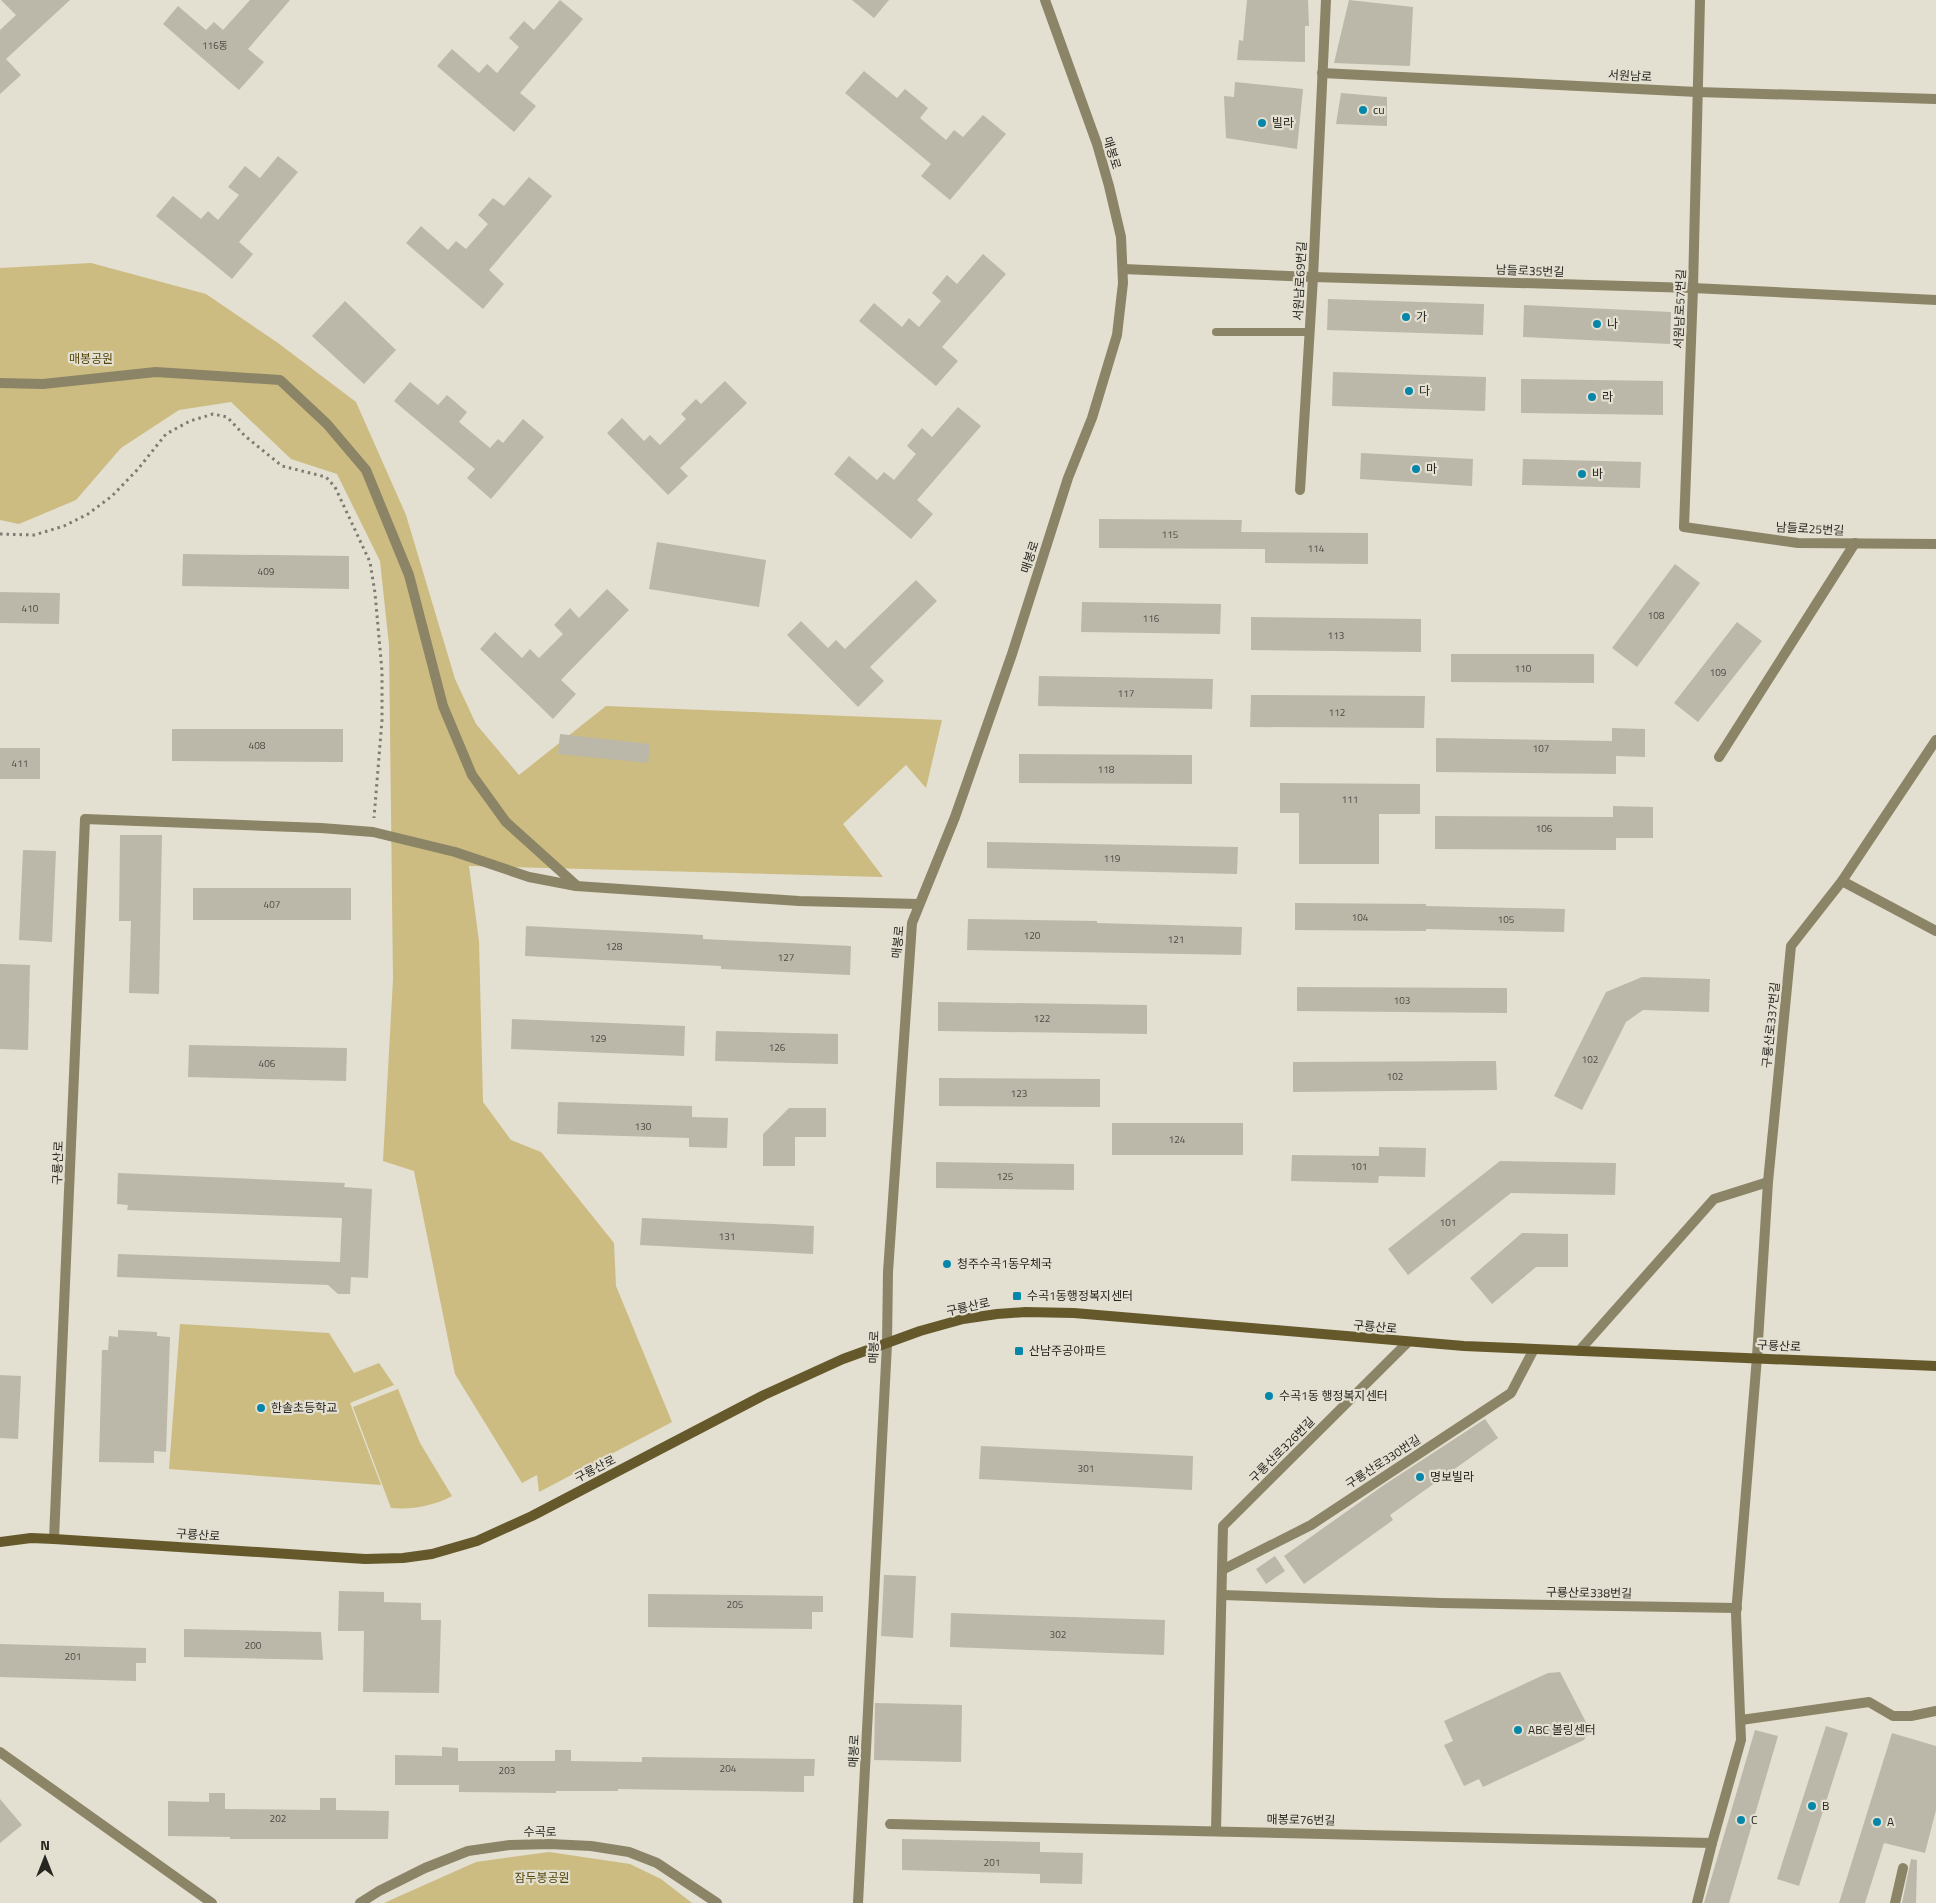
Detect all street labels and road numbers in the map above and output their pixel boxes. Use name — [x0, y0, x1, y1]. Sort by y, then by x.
street label: 서원남로 — [1607, 65, 1653, 86]
street label: 매봉로 — [1099, 134, 1126, 171]
street label: 서원남로69번길 — [1288, 241, 1311, 321]
street label: 남들로35번길 — [1495, 260, 1565, 281]
street label: 서원남로57번길 — [1669, 269, 1690, 349]
street label: 남들로25번길 — [1775, 517, 1845, 540]
street label: 매봉로 — [1015, 538, 1044, 576]
street label: 매봉로 — [886, 924, 909, 959]
street label: 구룡산로337번길 — [1757, 981, 1784, 1069]
street label: 구룡산로 — [47, 1141, 68, 1185]
street label: 구룡산로 — [944, 1293, 991, 1320]
street label: 구룡산로 — [1352, 1315, 1398, 1338]
street label: 매봉로 — [863, 1330, 884, 1364]
street label: 구룡산로 — [1756, 1335, 1802, 1356]
street label: 구룡산로326번길 — [1244, 1412, 1319, 1487]
street label: 구룡산로330번길 — [1341, 1430, 1424, 1493]
street label: 구룡산로 — [571, 1450, 619, 1487]
street label: 구룡산로 — [175, 1523, 221, 1546]
street label: 구룡산로338번길 — [1546, 1582, 1632, 1603]
street label: 매봉로 — [843, 1734, 864, 1768]
street label: 매봉로76번길 — [1267, 1809, 1335, 1830]
street label: 수곡로 — [523, 1822, 557, 1841]

